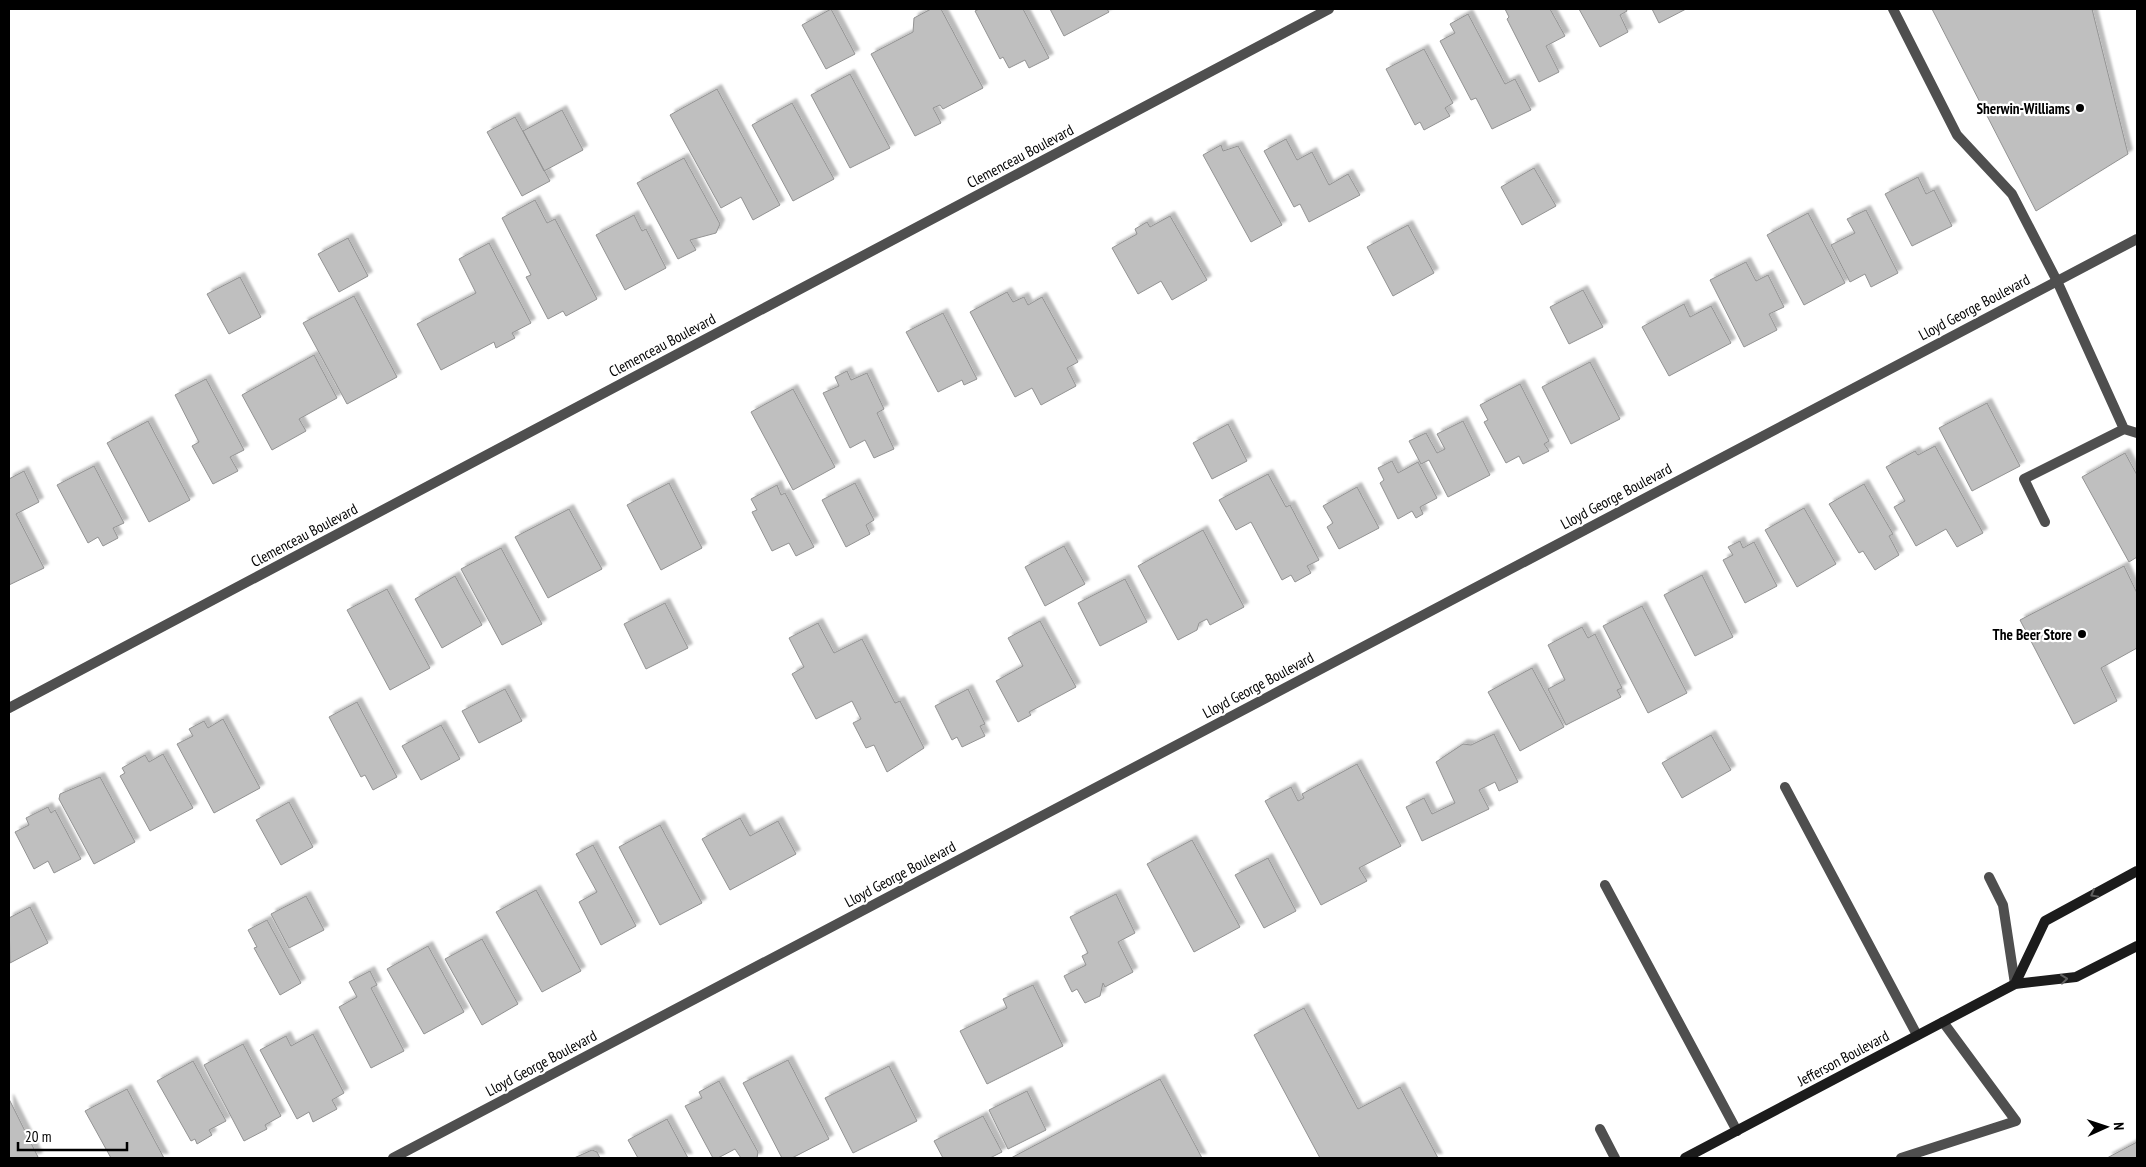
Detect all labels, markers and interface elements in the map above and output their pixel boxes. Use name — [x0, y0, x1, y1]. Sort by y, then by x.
place label: Sherwin-Williams — [1976, 99, 2070, 118]
marker: Sherwin-Williams — [2074, 102, 2086, 114]
street label: Clemenceau Boulevard — [963, 120, 1077, 192]
street label: Lloyd George Boulevard — [1915, 270, 2033, 344]
street label: Clemenceau Boulevard — [605, 309, 719, 381]
street label: Lloyd George Boulevard — [1557, 459, 1675, 533]
street label: Clemenceau Boulevard — [247, 499, 361, 571]
place label: The Beer Store — [1993, 625, 2072, 644]
marker: The Beer Store — [2076, 628, 2088, 640]
street label: Lloyd George Boulevard — [1199, 648, 1317, 722]
street label: Lloyd George Boulevard — [841, 837, 959, 911]
one-way arrow — [2091, 888, 2100, 898]
one-way arrow — [2060, 974, 2068, 985]
street label: Lloyd George Boulevard — [482, 1026, 600, 1100]
street label: Jefferson Boulevard — [1793, 1026, 1892, 1091]
north arrow — [2081, 1102, 2131, 1152]
scale bar — [18, 1120, 126, 1152]
text: N — [2110, 1122, 2128, 1131]
text: 20 m — [25, 1127, 51, 1146]

